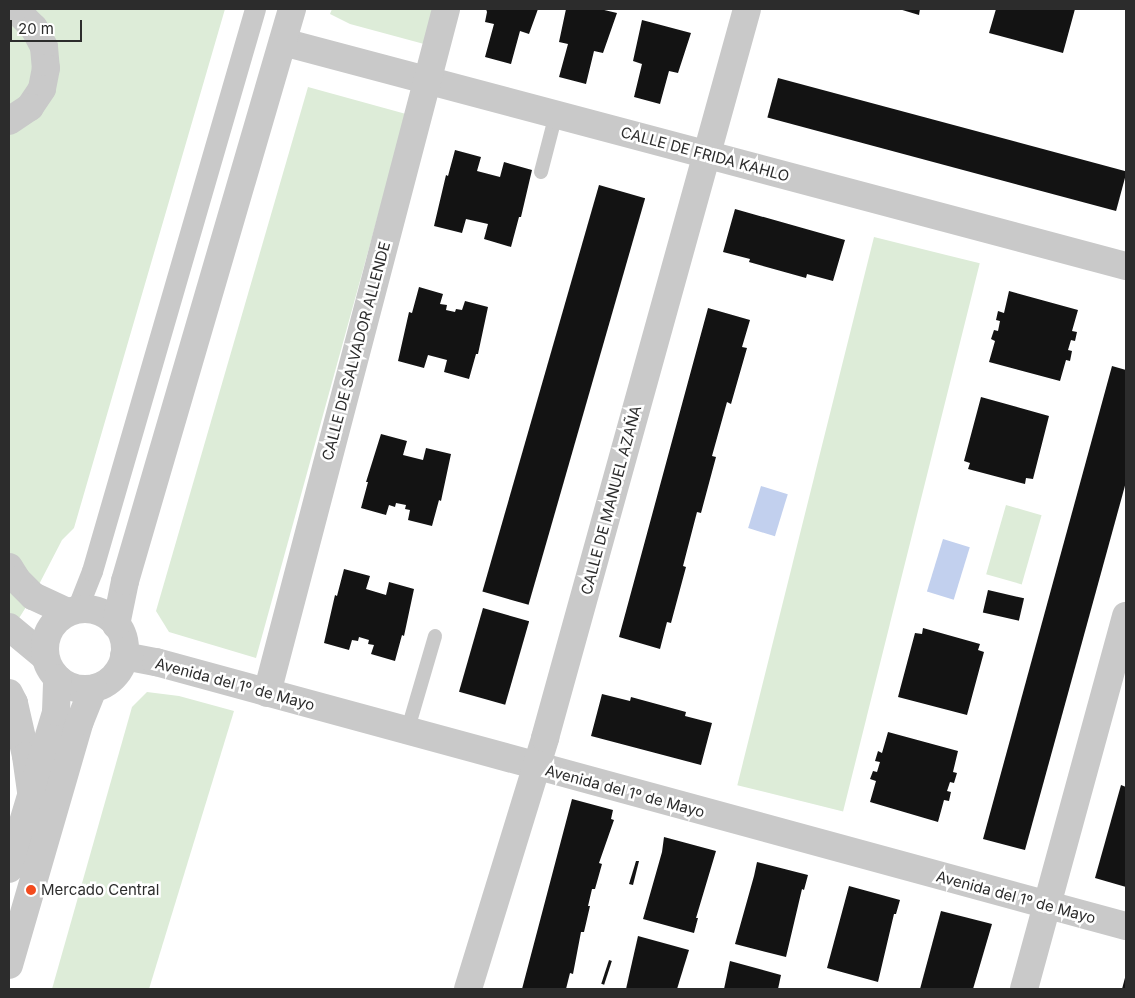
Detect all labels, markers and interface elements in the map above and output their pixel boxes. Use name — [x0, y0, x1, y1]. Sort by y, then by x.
scale bar — [12, 10, 85, 42]
text: 20 m — [18, 19, 54, 38]
street label: CALLE DE FRIDA KAHLO — [619, 123, 791, 185]
street label: CALLE DE SALVADOR ALLENDE — [318, 240, 394, 462]
street label: CALLE DE MANUEL AZAÑA — [577, 403, 645, 597]
street label: Avenida del 1º de Mayo — [153, 654, 317, 714]
street label: Avenida del 1º de Mayo — [543, 761, 707, 821]
street label: Avenida del 1º de Mayo — [934, 867, 1098, 927]
place label: Mercado Central — [41, 881, 159, 899]
marker: Mercado Central — [25, 884, 37, 896]

